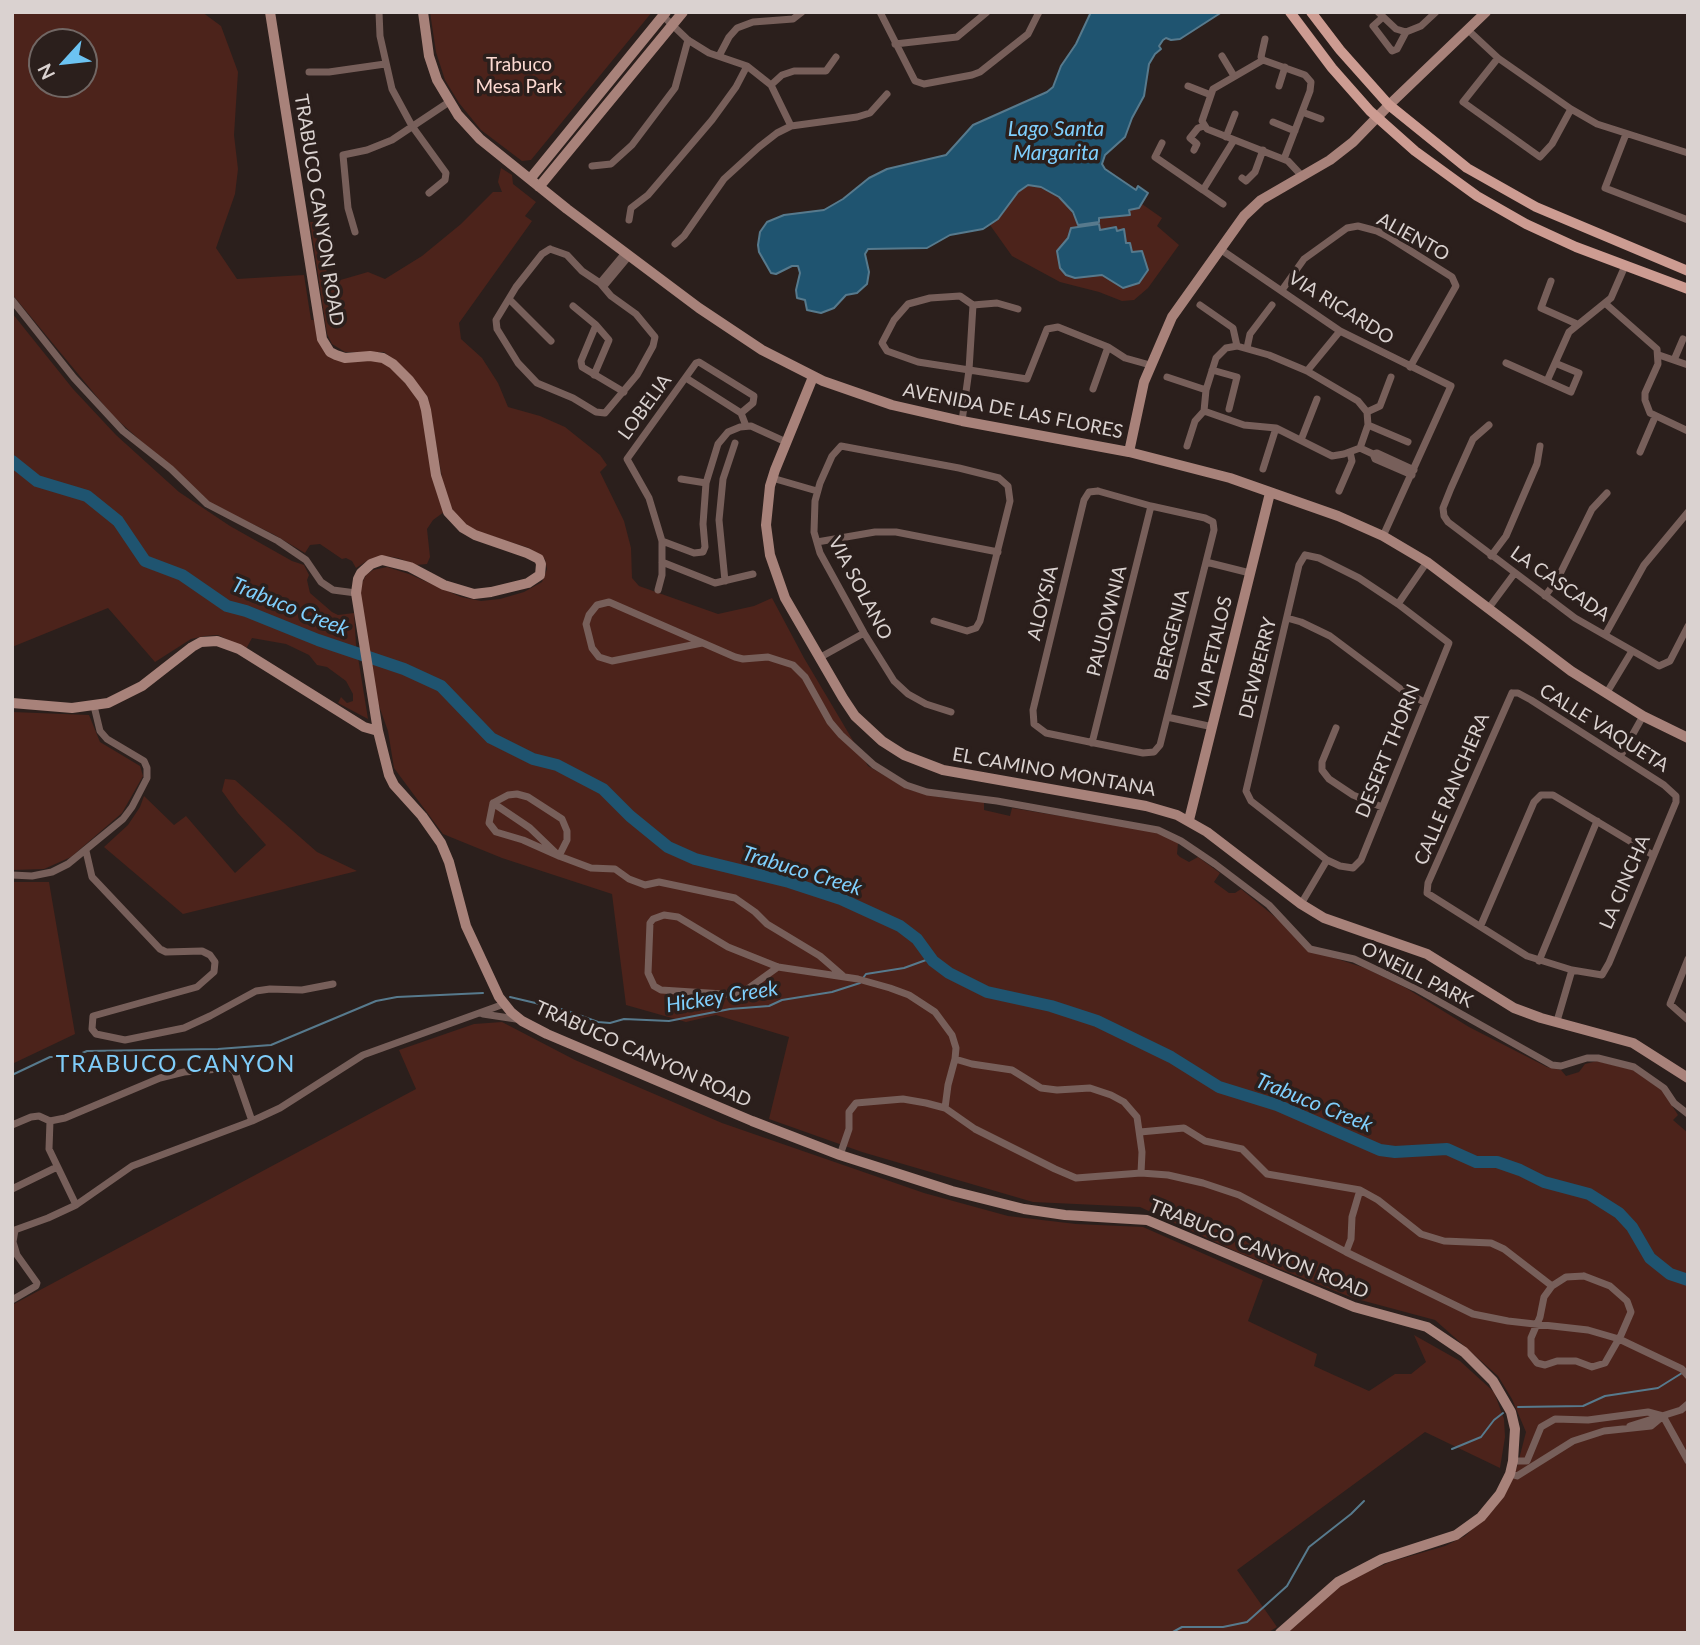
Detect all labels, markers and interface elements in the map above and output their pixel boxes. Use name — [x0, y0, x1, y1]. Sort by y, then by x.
north arrow — [28, 28, 98, 98]
park label: Trabuco Mesa Park — [475, 54, 563, 98]
text: N — [32, 60, 59, 84]
street label: TRABUCO CANYON ROAD — [289, 92, 349, 328]
water label: Lago Santa Margarita — [1008, 116, 1104, 166]
street label: ALIENTO — [1373, 208, 1453, 266]
street label: VIA RICARDO — [1284, 266, 1398, 350]
street label: LOBELIA — [614, 370, 676, 444]
street label: AVENIDA DE LAS FLORES — [901, 378, 1125, 444]
street label: VIA SOLANO — [823, 532, 897, 644]
street label: LA CASCADA — [1506, 541, 1614, 627]
street label: ALOYSIA — [1023, 563, 1063, 643]
street label: PAULOWNIA — [1082, 563, 1132, 679]
water label: Trabuco Creek — [228, 572, 352, 642]
street label: BERGENIA — [1150, 587, 1194, 683]
street label: VIA PETALOS — [1189, 594, 1237, 712]
street label: DEWBERRY — [1234, 615, 1282, 721]
street label: CALLE VAQUETA — [1535, 679, 1673, 777]
street label: DESERT THORN — [1351, 681, 1425, 821]
street label: CALLE RANCHERA — [1410, 709, 1494, 869]
street label: EL CAMINO MONTANA — [951, 743, 1157, 801]
street label: LA CINCHA — [1595, 831, 1655, 933]
water label: Trabuco Creek — [739, 841, 865, 901]
street label: O'NEILL PARK — [1357, 937, 1477, 1013]
water label: Hickey Creek — [664, 976, 780, 1018]
street label: TRABUCO CANYON ROAD — [531, 996, 755, 1112]
district label: TRABUCO CANYON — [57, 1051, 295, 1079]
water label: Trabuco Creek — [1252, 1068, 1376, 1138]
street label: TRABUCO CANYON ROAD — [1146, 1195, 1372, 1303]

